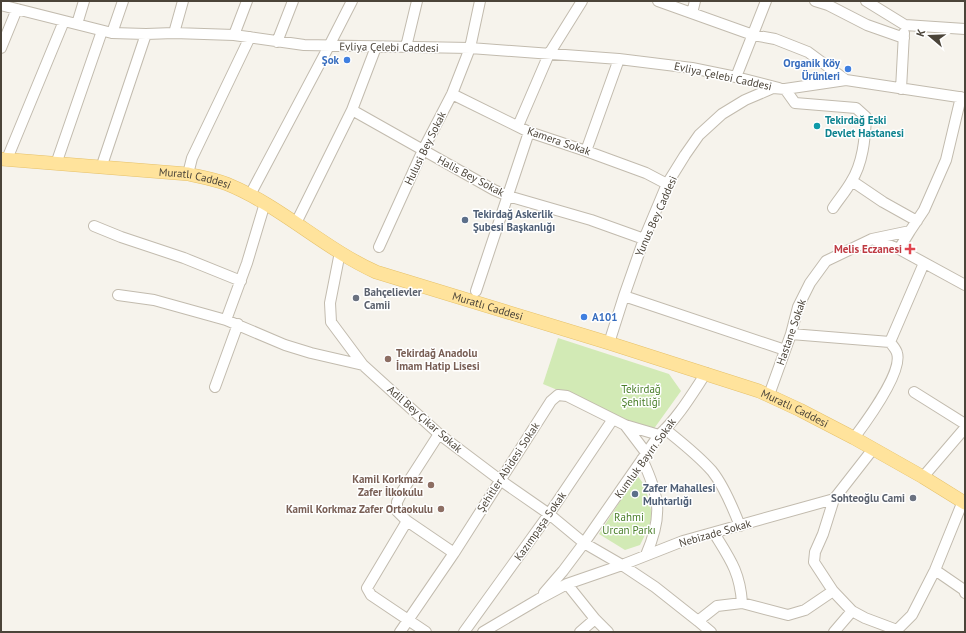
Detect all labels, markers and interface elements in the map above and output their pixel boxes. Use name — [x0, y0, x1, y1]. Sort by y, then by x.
north arrow — [910, 16, 950, 56]
text: K — [913, 27, 928, 38]
street label: Evliya Çelebi Caddesi — [339, 39, 439, 55]
place label: Şok — [322, 53, 340, 67]
marker: Şok — [342, 55, 352, 65]
place label: Organik Köy Ürünleri — [783, 56, 841, 83]
street label: Evliya Çelebi Caddesi — [673, 59, 773, 93]
marker: Organik Köy Ürünleri — [843, 64, 853, 74]
street label: Hulusi Bey Sokak — [401, 108, 449, 187]
place label: Tekirdağ Eski Devlet Hastanesi — [825, 113, 904, 140]
marker: Tekirdağ Eski Devlet Hastanesi — [812, 121, 822, 131]
street label: Kamera Sokak — [525, 124, 593, 159]
street label: Halis Bey Sokak — [435, 153, 507, 200]
street label: Muratlı Caddesi — [158, 165, 233, 192]
street label: Yunus Bey Caddesi — [632, 173, 680, 258]
place label: Tekirdağ Askerlik Şubesi Başkanlığı — [473, 207, 555, 234]
marker: Tekirdağ Askerlik Şubesi Başkanlığı — [460, 215, 470, 225]
place label: Melis Eczanesi — [834, 242, 902, 256]
marker: Melis Eczanesi — [905, 244, 915, 254]
place label: Bahçelievler Camii — [364, 285, 422, 312]
street label: Muratlı Caddesi — [451, 289, 525, 323]
marker: Bahçelievler Camii — [351, 293, 361, 303]
street label: Hastane Sokak — [773, 296, 809, 367]
place label: A101 — [592, 310, 617, 324]
marker: A101 — [579, 312, 589, 322]
place label: Tekirdağ Anadolu İmam Hatip Lisesi — [396, 346, 480, 373]
marker: Tekirdağ Anadolu İmam Hatip Lisesi — [383, 354, 393, 364]
street label: Adil Bey Çıkar Sokak — [384, 382, 466, 456]
park label: Tekirdağ Şehitliği — [621, 382, 661, 409]
street label: Muratlı Caddesi — [759, 386, 831, 431]
street label: Kumluk Bayırı Sokak — [611, 415, 679, 501]
street label: Şehitler Abidesi Sokak — [474, 419, 543, 515]
place label: Kamil Korkmaz Zafer İlkokulu — [352, 472, 423, 499]
marker: Kamil Korkmaz Zafer İlkokulu — [426, 480, 436, 490]
place label: Zafer Mahallesi Muhtarlığı — [643, 481, 715, 508]
street label: Kazımpaşa Sokak — [511, 488, 569, 563]
marker: Zafer Mahallesi Muhtarlığı — [630, 489, 640, 499]
place label: Sohteoğlu Cami — [831, 491, 905, 505]
marker: Sohteoğlu Cami — [908, 493, 918, 503]
place label: Kamil Korkmaz Zafer Ortaokulu — [286, 502, 433, 516]
marker: Kamil Korkmaz Zafer Ortaokulu — [436, 504, 446, 514]
park label: Rahmi Urcan Parkı — [602, 510, 656, 537]
street label: Nebizade Sokak — [677, 516, 753, 550]

